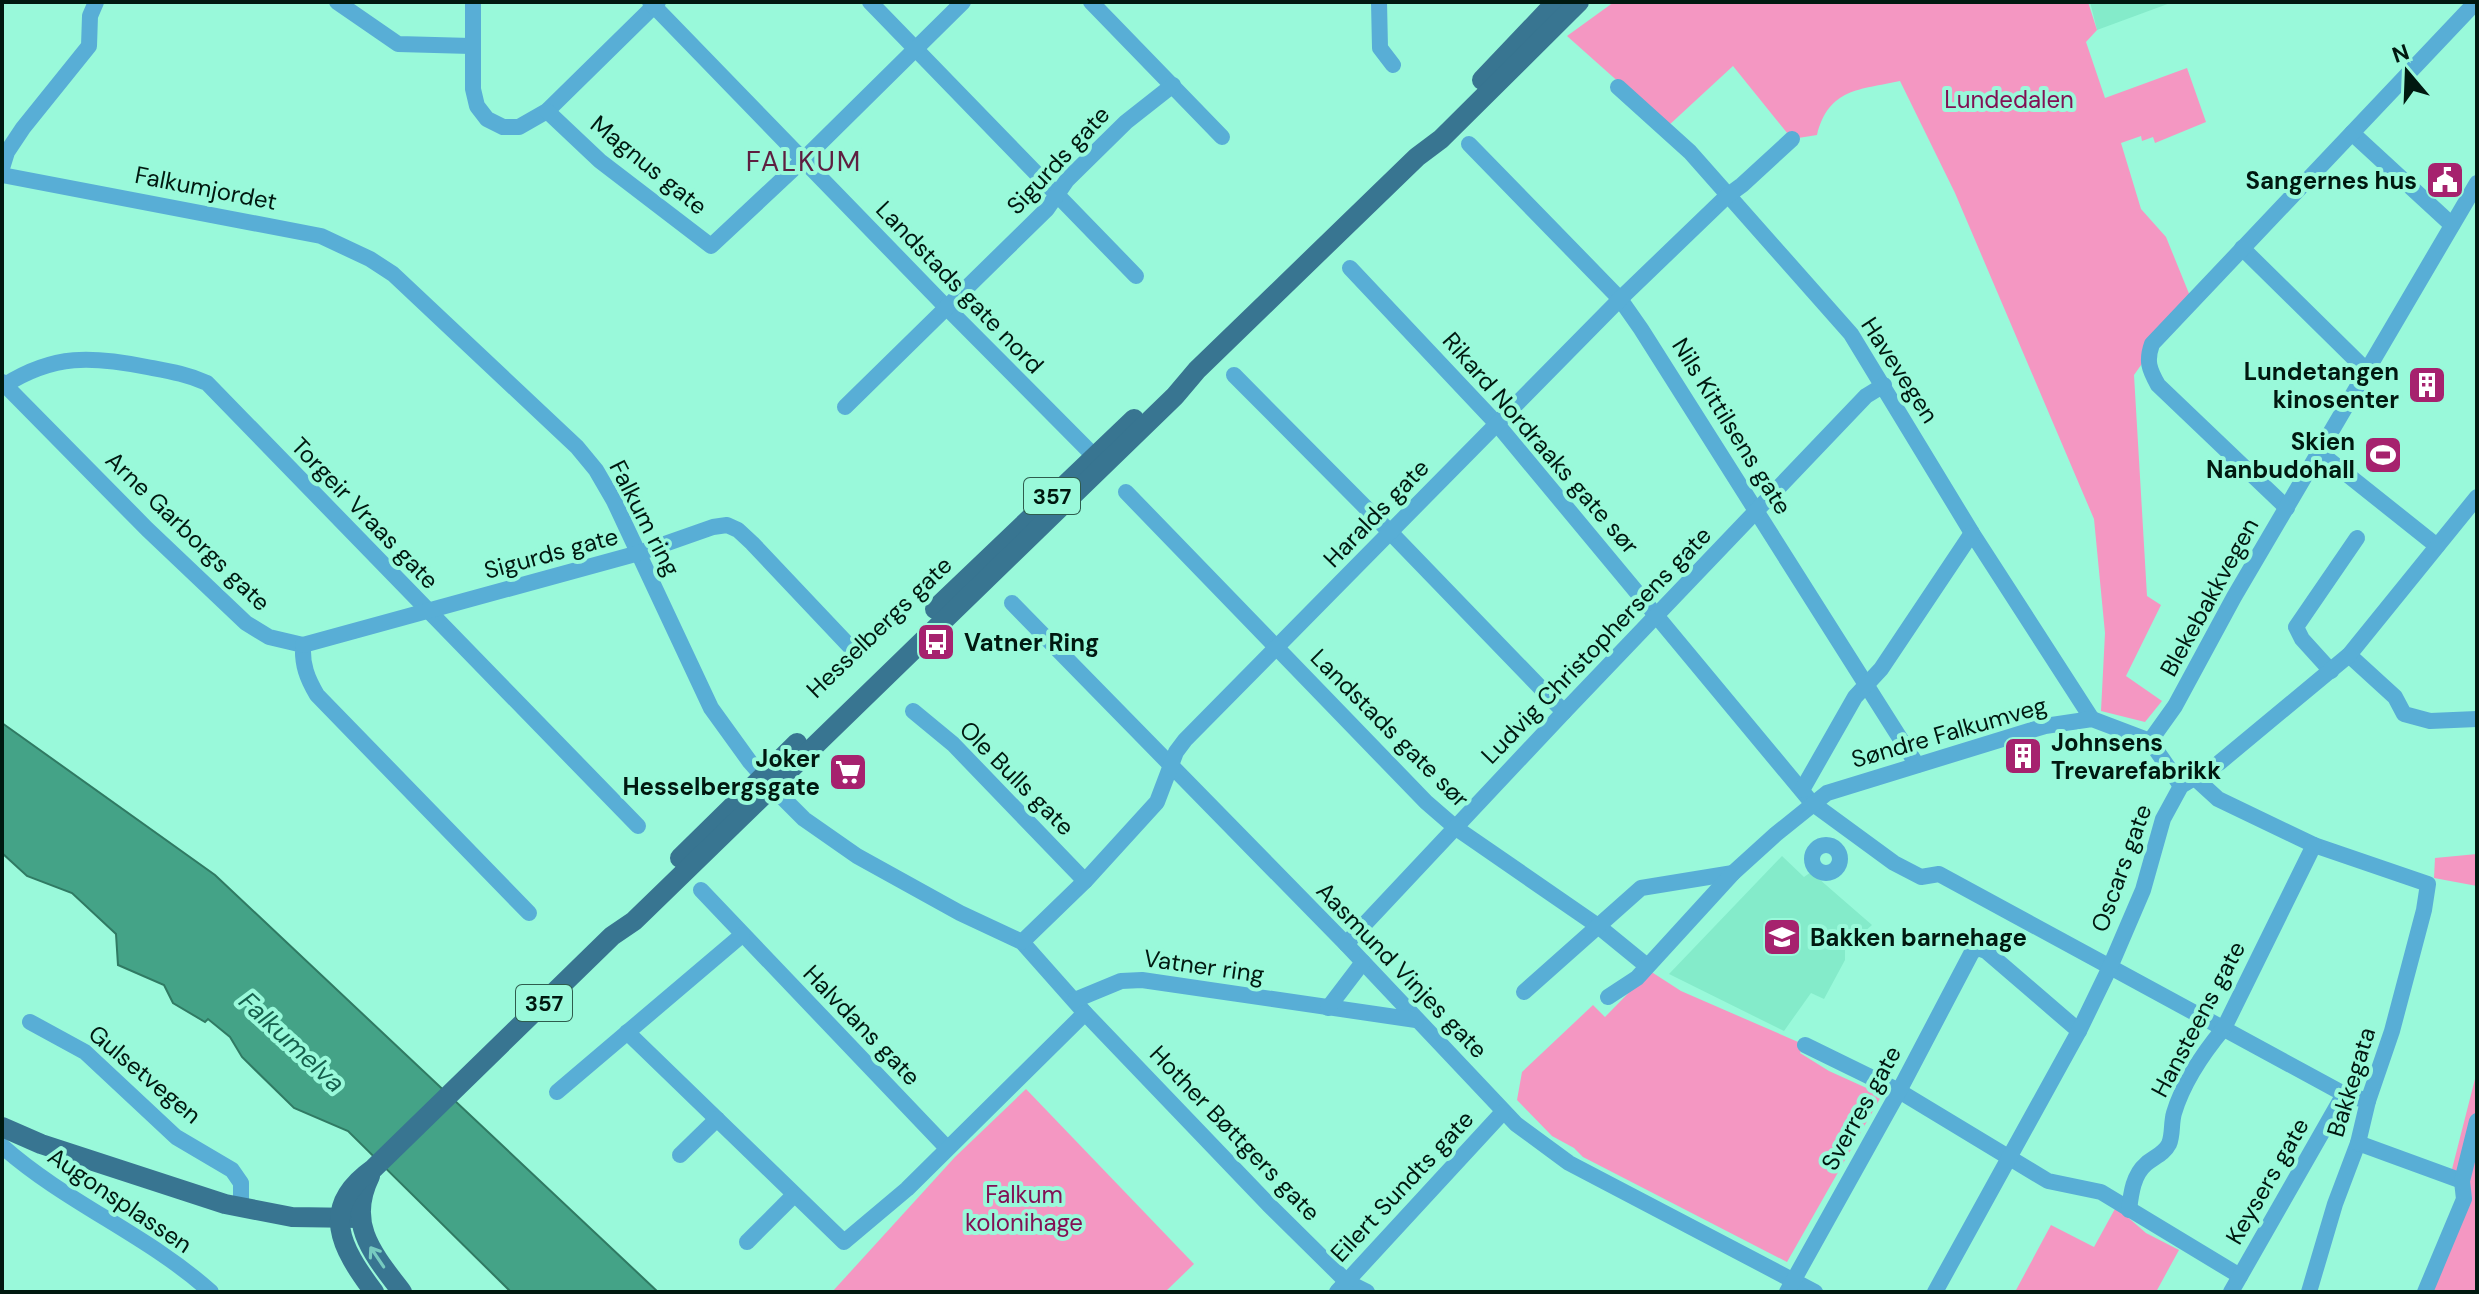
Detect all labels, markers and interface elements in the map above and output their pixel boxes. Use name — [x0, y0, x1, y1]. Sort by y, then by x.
north arrow — [2367, 32, 2447, 112]
text: N — [2388, 37, 2413, 70]
park label: Lundedalen — [1944, 84, 2074, 115]
street label: Sigurds gate — [1000, 99, 1116, 221]
street label: Magnus gate — [584, 108, 714, 222]
district label: FALKUM — [746, 143, 862, 180]
street label: Falkumjordet — [132, 159, 280, 217]
public building icon: Sangernes hus — [2424, 159, 2466, 201]
place label: Sangernes hus — [2245, 165, 2417, 196]
street label: Landstads gate nord — [869, 194, 1051, 380]
street label: Havevegen — [1854, 311, 1946, 429]
street label: Rikard Nordraaks gate sør — [1436, 325, 1646, 561]
street label: Nils Kittilsens gate — [1665, 332, 1799, 520]
place label: Lundetangen kinosenter — [2244, 356, 2399, 415]
building icon: Lundetangen kinosenter — [2406, 364, 2448, 406]
place label: Skien Nanbudohall — [2206, 426, 2355, 485]
street label: Torgeir Vraas gate — [285, 431, 445, 595]
sports icon: Skien Nanbudohall — [2362, 434, 2404, 476]
street label: Arne Garborgs gate — [99, 444, 277, 618]
street label: Haralds gate — [1317, 452, 1435, 574]
street label: Falkum ring — [603, 455, 687, 581]
road number: 357 — [1024, 478, 1080, 514]
street label: Blekebakkvegen — [2153, 512, 2265, 682]
street label: Sigurds gate — [481, 520, 621, 586]
street label: Ludvig Christophersens gate — [1474, 520, 1718, 770]
street label: Hesselbergs gate — [800, 550, 958, 704]
bus stop icon: Vatner Ring — [915, 621, 957, 663]
place label: Vatner Ring — [964, 627, 1099, 658]
street label: Landstads gate sør — [1304, 642, 1476, 814]
street label: Søndre Falkumveg — [1848, 689, 2050, 775]
street label: Ole Bulls gate — [953, 714, 1081, 842]
place label: Johnsens Trevarefabrikk — [2051, 727, 2221, 786]
building icon: Johnsens Trevarefabrikk — [2002, 735, 2044, 777]
place label: Joker Hesselbergsgate — [622, 743, 820, 802]
supermarket icon: Joker Hesselbergsgate — [827, 751, 869, 793]
street label: Oscars gate — [2084, 800, 2158, 936]
street label: Aasmund Vinjes gate — [1310, 875, 1494, 1065]
school or university icon: Bakken barnehage — [1761, 916, 1803, 958]
place label: Bakken barnehage — [1810, 922, 2027, 953]
street label: Hansteens gate — [2144, 936, 2252, 1102]
street label: Vatner ring — [1142, 942, 1266, 990]
street label: Halvdans gate — [797, 958, 927, 1092]
water label: Falkumelva — [232, 984, 352, 1100]
road number: 357 — [516, 985, 572, 1021]
street label: Gulsetvegen — [82, 1018, 208, 1130]
street label: Bakkegata — [2320, 1023, 2382, 1141]
street label: Hother Bøttgers gate — [1143, 1039, 1327, 1227]
street label: Sverres gate — [1814, 1040, 1908, 1176]
street label: Eilert Sundts gate — [1324, 1104, 1480, 1268]
street label: Keysers gate — [2218, 1112, 2316, 1250]
street label: Augonsplassen — [42, 1140, 198, 1260]
park label: Falkum kolonihage — [965, 1179, 1083, 1238]
one-way arrow — [369, 1246, 386, 1268]

